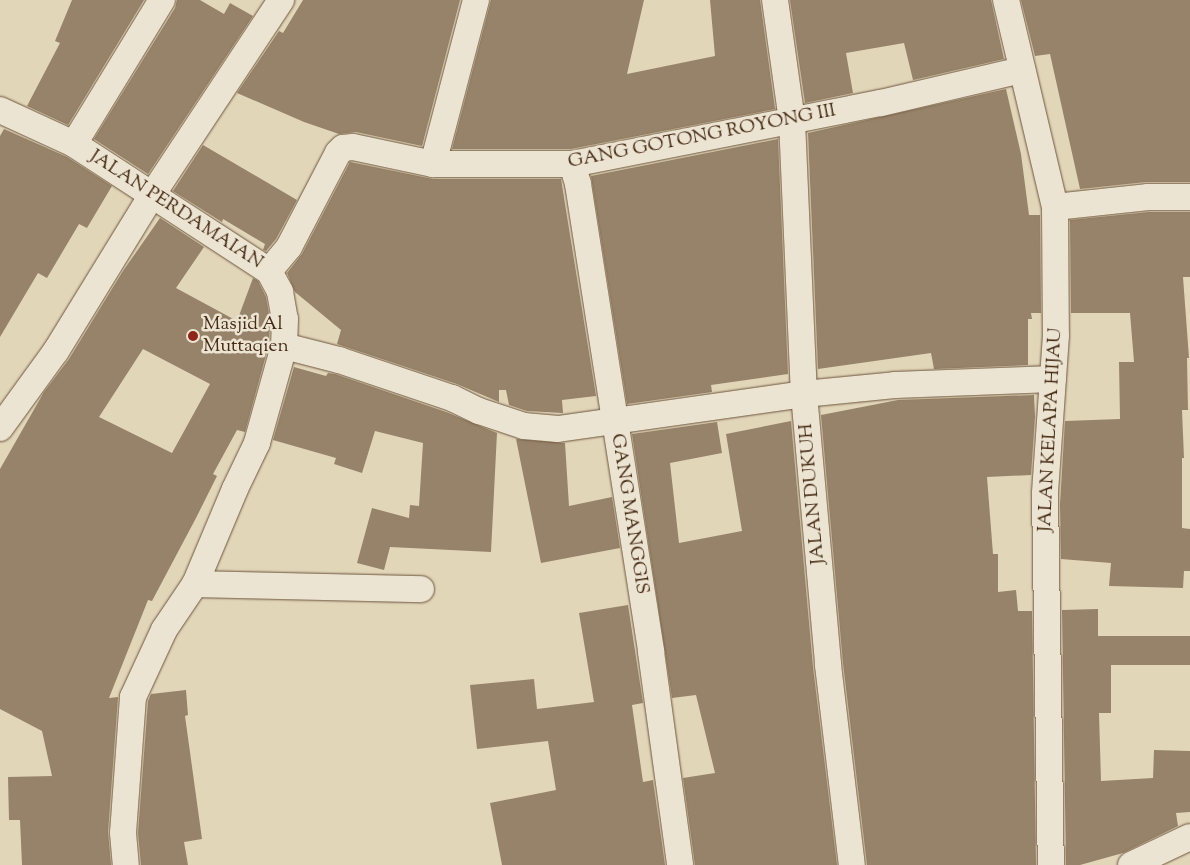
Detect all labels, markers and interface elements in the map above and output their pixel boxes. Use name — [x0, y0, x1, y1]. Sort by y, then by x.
street label: GANG GOTONG ROYONG III — [566, 100, 838, 174]
street label: JALAN PERDAMAIAN — [85, 145, 267, 275]
place label: Masjid Al Muttaqien — [203, 314, 289, 358]
street label: JALAN KELAPA HIJAU — [1034, 327, 1068, 533]
marker: Masjid Al Muttaqien — [187, 330, 199, 342]
street label: JALAN DUKUH — [795, 423, 831, 565]
street label: GANG MANGGIS — [605, 432, 653, 596]

